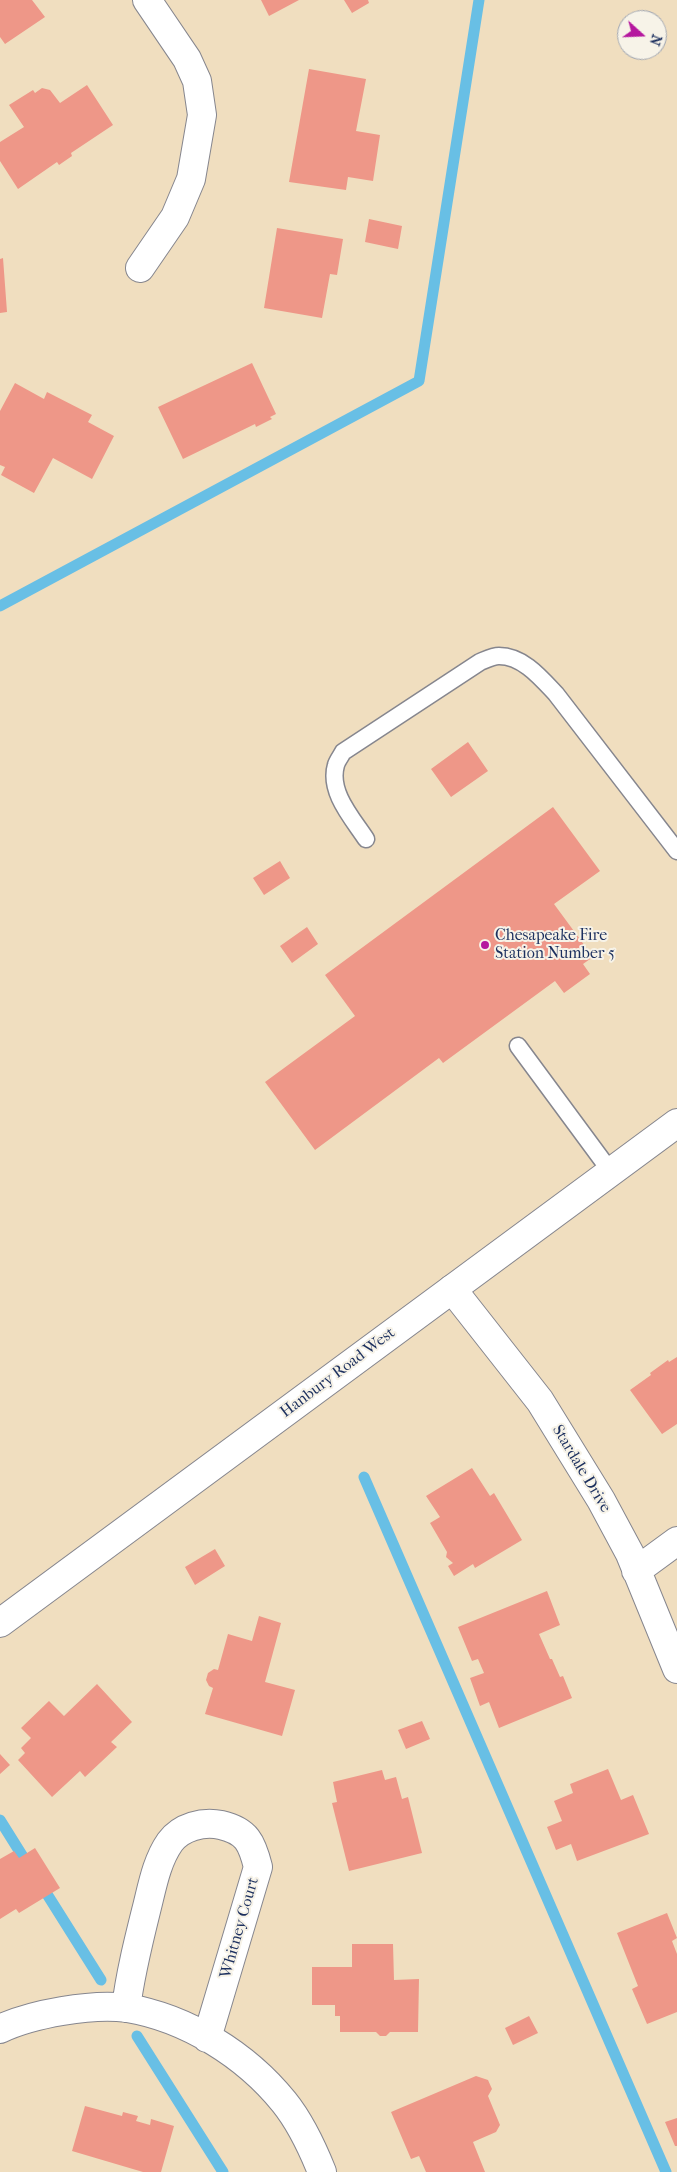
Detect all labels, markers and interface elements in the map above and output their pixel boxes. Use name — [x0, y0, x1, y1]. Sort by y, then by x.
north arrow — [617, 10, 667, 60]
text: N — [646, 32, 665, 48]
place label: Chesapeake Fire Station Number 5 — [495, 926, 615, 964]
marker: Chesapeake Fire Station Number 5 — [479, 939, 491, 951]
street label: Hanbury Road West — [277, 1324, 399, 1422]
street label: Stardale Drive — [547, 1422, 615, 1516]
street label: Whitney Court — [216, 1875, 264, 1981]

